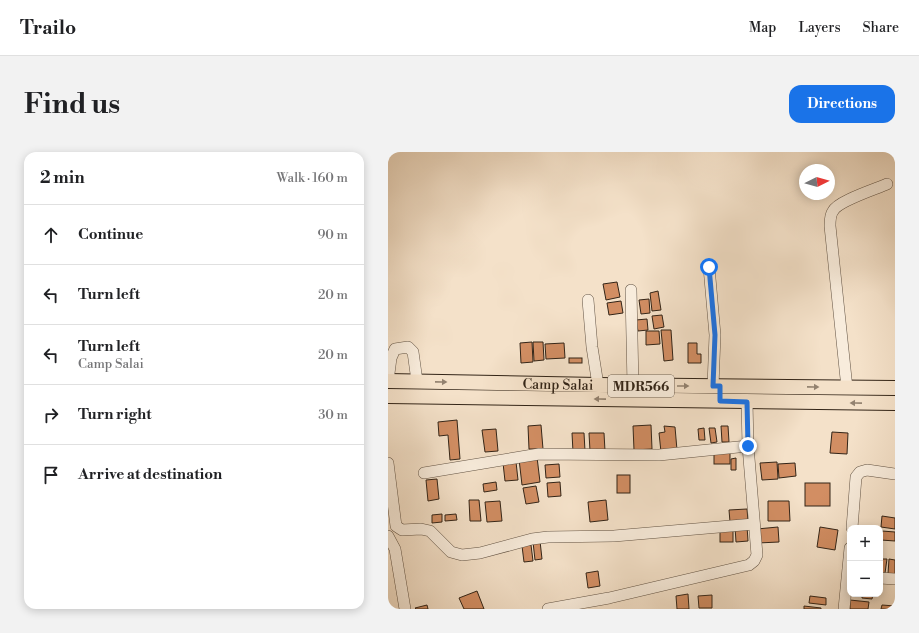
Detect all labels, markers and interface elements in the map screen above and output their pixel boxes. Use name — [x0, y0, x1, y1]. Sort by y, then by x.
text: Trailo — [20, 16, 76, 40]
text: Map — [749, 19, 776, 37]
text: Layers — [798, 19, 841, 37]
text: Share — [863, 19, 899, 37]
button: Directions — [789, 85, 895, 123]
text: Find us — [24, 87, 120, 122]
north arrow — [799, 164, 835, 200]
text: 2 min — [40, 167, 85, 189]
text: Walk · 160 m — [277, 170, 348, 186]
icon: ahead — [40, 224, 62, 246]
text: Continue — [78, 225, 143, 244]
text: 90 m — [317, 227, 348, 243]
route start — [700, 258, 718, 276]
icon: left — [40, 284, 62, 306]
text: Turn left — [78, 285, 140, 304]
text: 20 m — [318, 287, 348, 303]
text: Turn left — [78, 337, 140, 356]
icon: left — [40, 344, 62, 366]
text: 20 m — [318, 347, 348, 363]
text: Camp Salai — [78, 356, 144, 372]
road number: MDR566 — [608, 375, 674, 397]
street label: Camp Salai — [522, 376, 594, 395]
one-way arrow — [435, 379, 448, 385]
one-way arrow — [677, 383, 690, 389]
one-way arrow — [807, 384, 820, 390]
one-way arrow — [594, 395, 606, 402]
one-way arrow — [849, 400, 862, 406]
icon: right — [40, 404, 62, 426]
text: Turn right — [78, 405, 152, 424]
text: 30 m — [318, 407, 348, 423]
route end — [739, 437, 757, 455]
icon: arrive — [40, 464, 62, 486]
text: Arrive at destination — [78, 465, 222, 484]
map controls — [847, 525, 883, 597]
button: + — [847, 525, 883, 561]
button: − — [847, 561, 883, 597]

